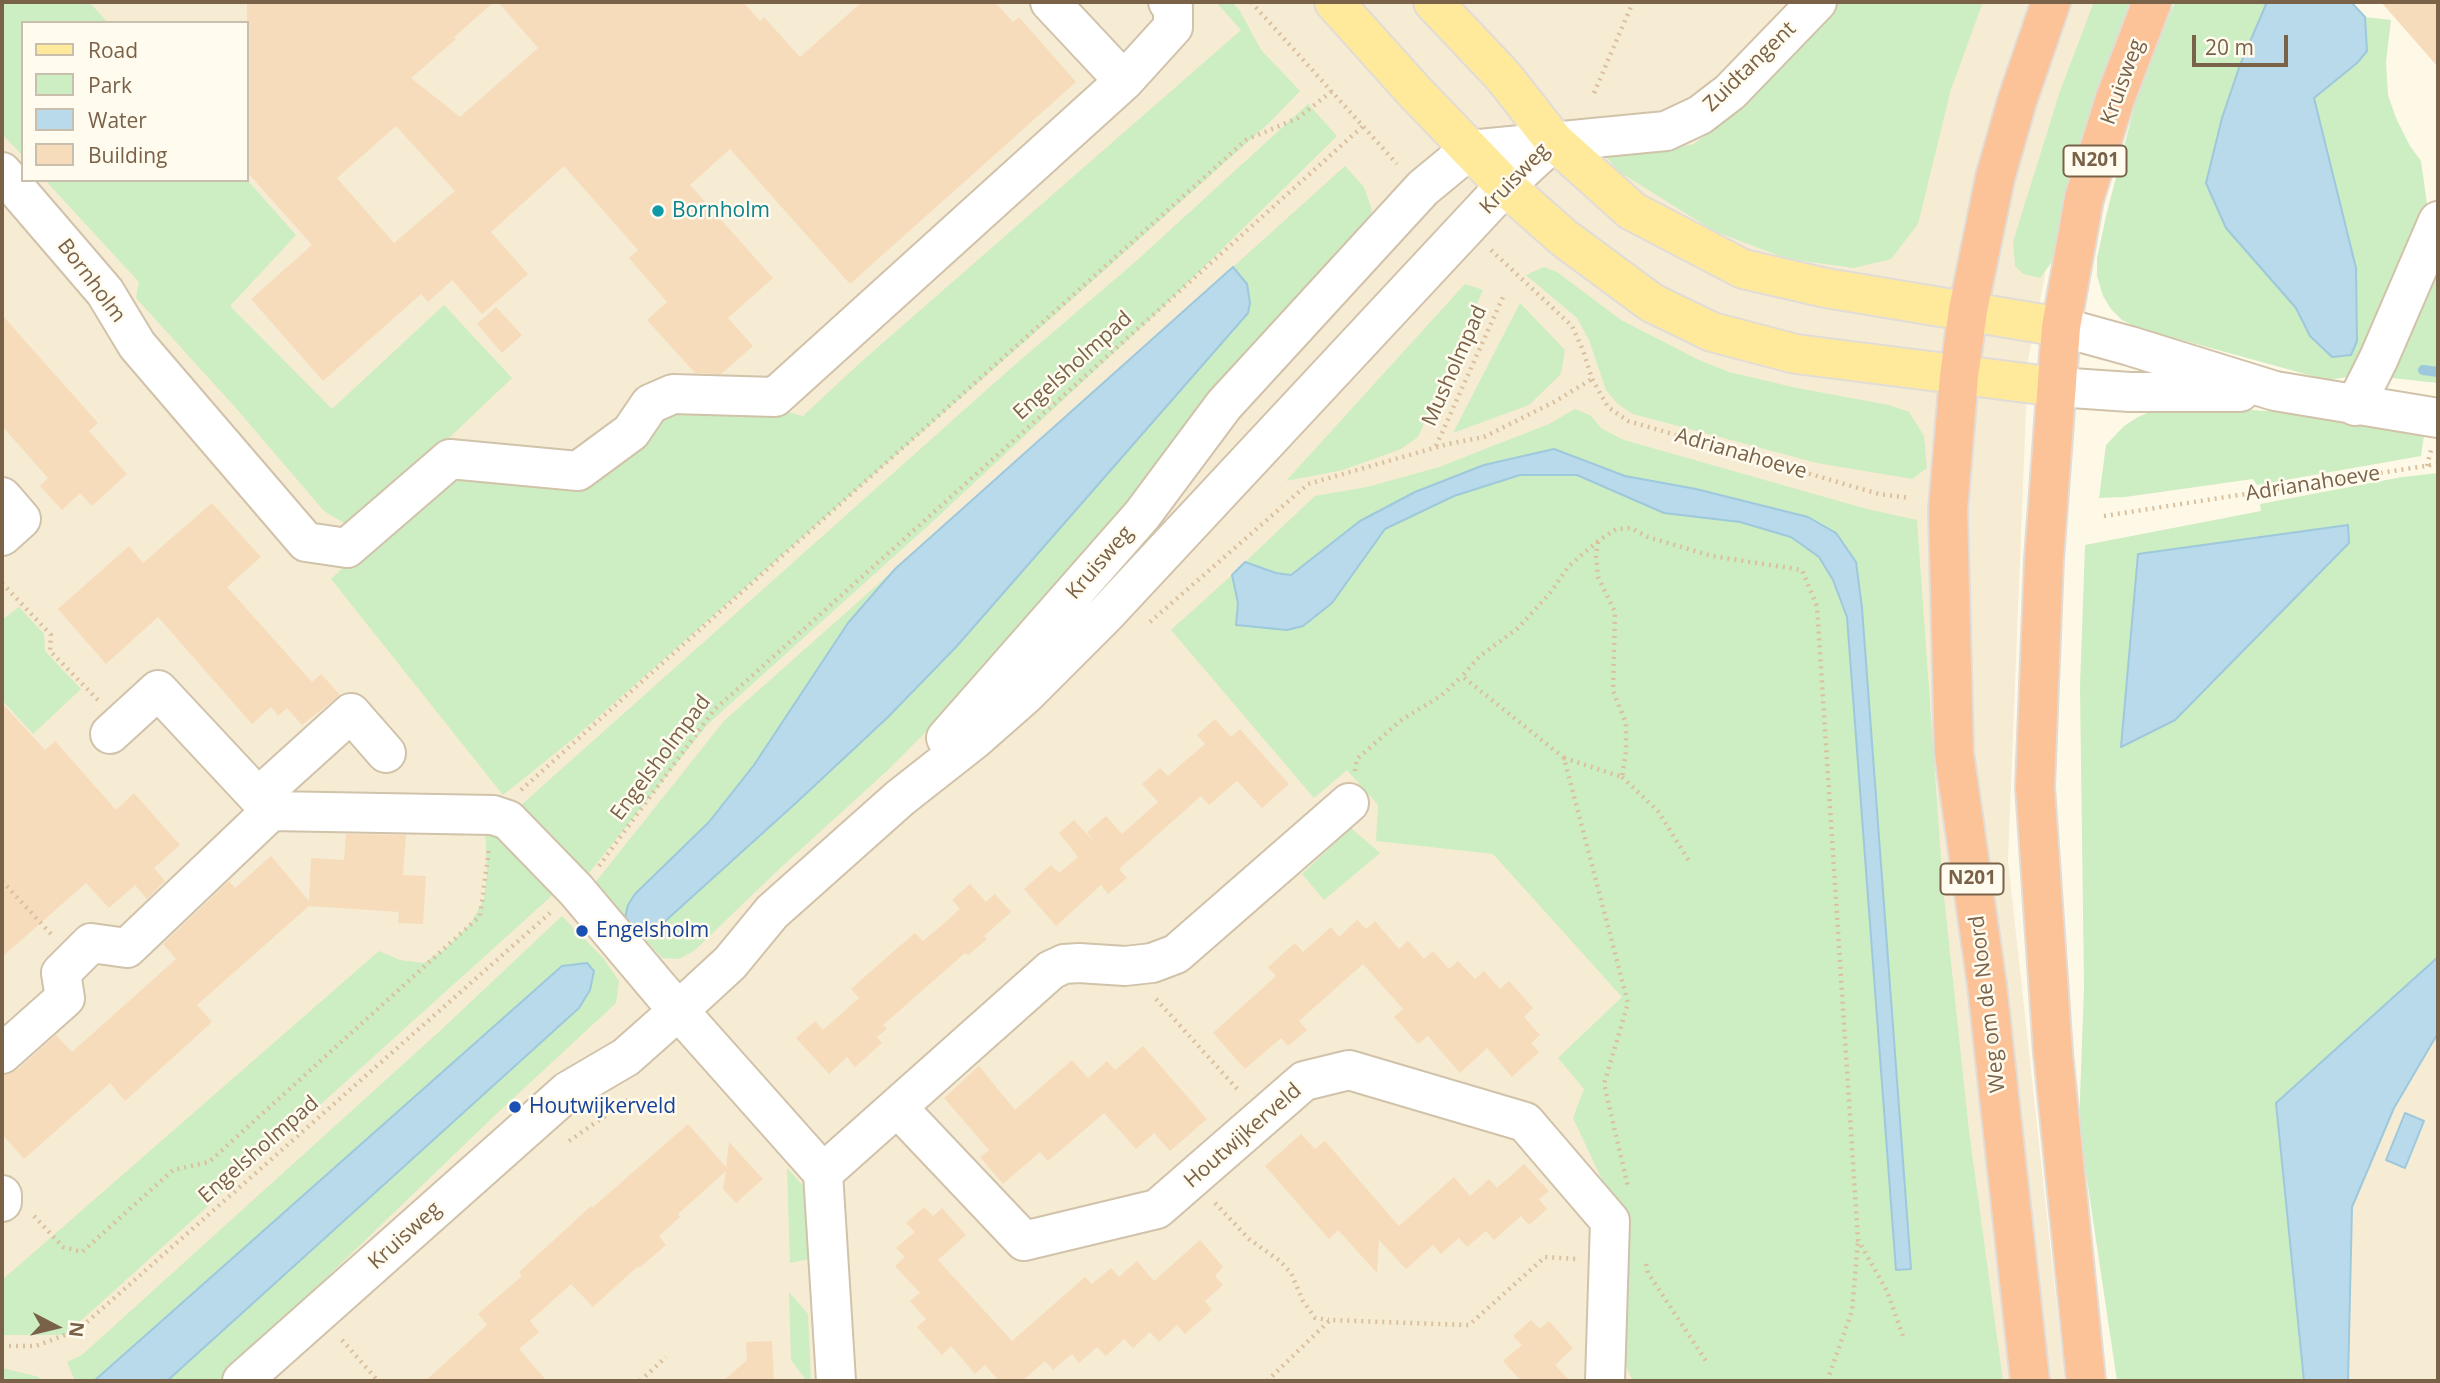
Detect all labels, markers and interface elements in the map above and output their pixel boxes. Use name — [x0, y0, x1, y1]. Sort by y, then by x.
street label: Zuidtangent — [1699, 17, 1801, 117]
legend — [21, 21, 248, 182]
scale bar — [2195, 21, 2291, 65]
text: 20 m — [2205, 33, 2254, 61]
text: Road — [88, 36, 138, 64]
street label: Kruisweg — [2096, 36, 2150, 128]
text: Park — [88, 71, 132, 99]
text: Water — [88, 106, 147, 134]
street label: Kruisweg — [1475, 138, 1555, 220]
text: Building — [88, 141, 167, 169]
road number: N201 — [2064, 146, 2126, 176]
place label: Bornholm — [672, 198, 770, 224]
marker: Bornholm — [650, 203, 666, 219]
street label: Bornholm — [51, 234, 131, 328]
street label: Musholmpad — [1417, 302, 1493, 430]
street label: Engelsholmpad — [1009, 306, 1137, 426]
street label: Adrianahoeve — [1672, 423, 1810, 485]
street label: Adrianahoeve — [2244, 461, 2382, 507]
street label: Kruisweg — [1061, 521, 1139, 605]
street label: Engelsholmpad — [606, 690, 716, 826]
road number: N201 — [1940, 864, 2004, 894]
street label: Weg om de Noord — [1965, 914, 2011, 1094]
place label: Engelsholm — [596, 918, 709, 944]
marker: Engelsholm — [574, 923, 590, 939]
street label: Houtwijkerveld — [1179, 1078, 1307, 1194]
street label: Engelsholmpad — [194, 1091, 324, 1209]
place label: Houtwijkerveld — [529, 1094, 676, 1120]
marker: Houtwijkerveld — [507, 1099, 523, 1115]
street label: Kruisweg — [363, 1197, 447, 1275]
north arrow — [21, 1292, 91, 1362]
text: N — [63, 1320, 91, 1339]

